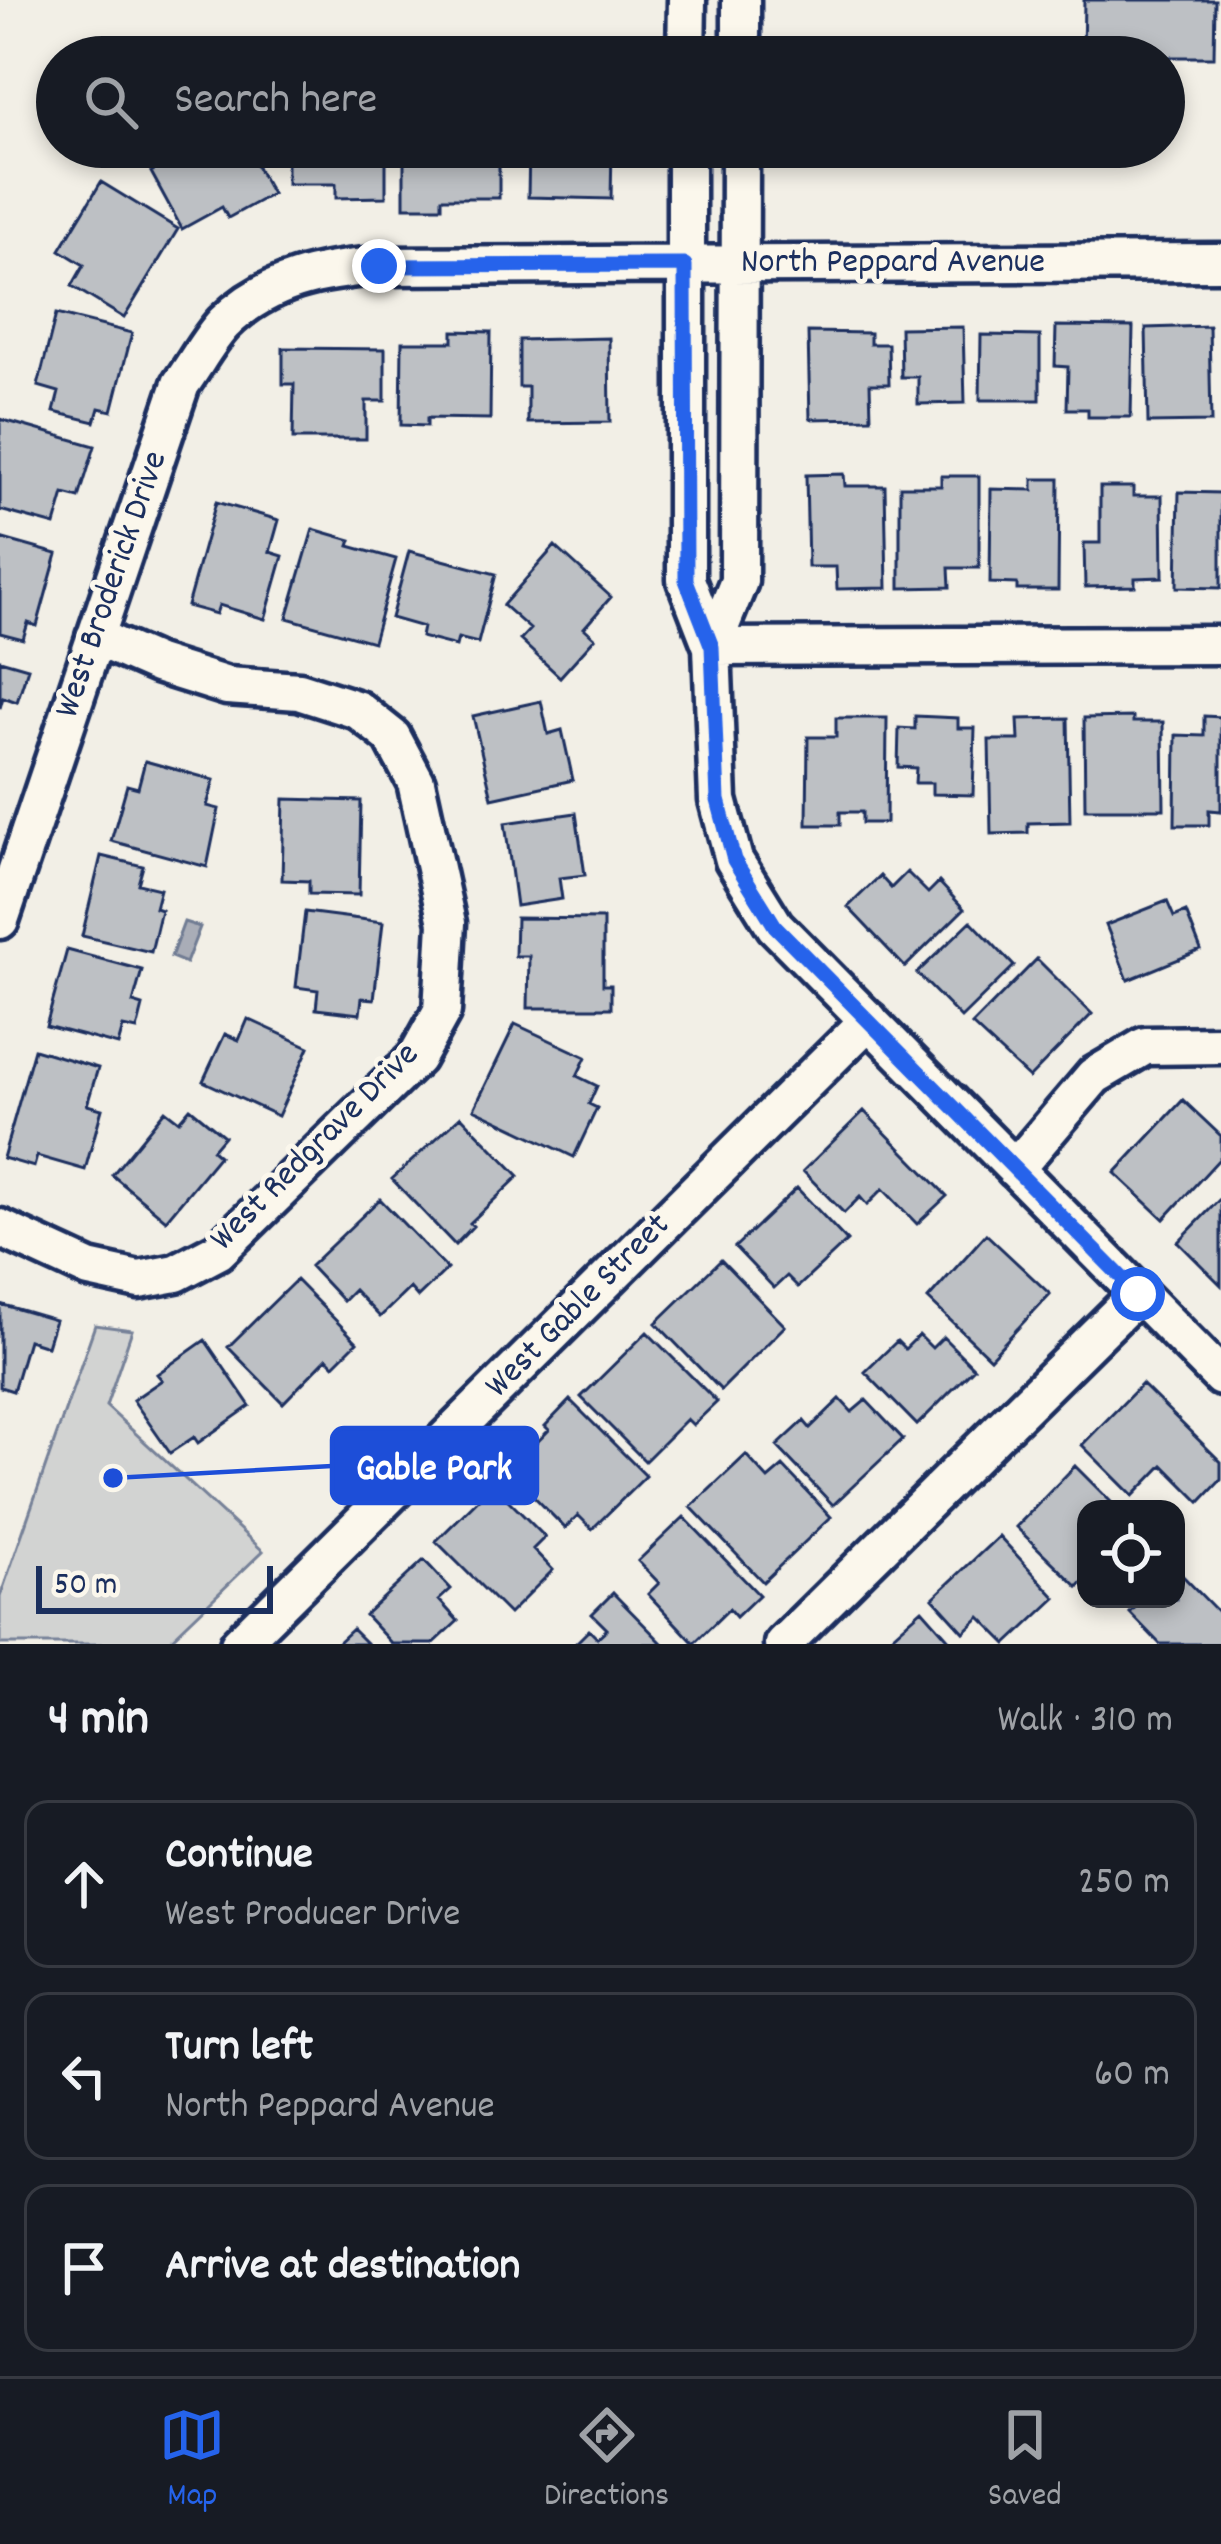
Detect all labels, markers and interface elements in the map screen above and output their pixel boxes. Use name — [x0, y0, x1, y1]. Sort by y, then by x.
search box — [36, 36, 1185, 168]
icon: search — [78, 69, 144, 135]
text: Search here — [174, 70, 377, 134]
street label: North Peppard Avenue — [741, 238, 1045, 290]
route end — [352, 239, 406, 293]
street label: West Broderick Drive — [43, 445, 183, 725]
street label: West Redgrave Drive — [199, 1031, 433, 1265]
street label: West Gable Street — [474, 1202, 684, 1412]
route start — [1111, 1267, 1165, 1321]
callout: Gable Park — [332, 1428, 537, 1503]
text: Gable Park — [356, 1444, 512, 1499]
map controls — [1077, 1500, 1185, 1608]
button: locate — [1077, 1500, 1185, 1608]
scale bar — [36, 1560, 273, 1613]
text: 50 m — [54, 1563, 118, 1610]
text: 4 min — [48, 1686, 149, 1758]
text: Walk · 310 m — [997, 1695, 1173, 1750]
text: Continue — [165, 1825, 313, 1889]
icon: ahead — [51, 1851, 117, 1917]
text: 250 m — [1078, 1857, 1170, 1912]
text: West Producer Drive — [165, 1889, 460, 1944]
text: Turn left — [165, 2017, 313, 2081]
icon: left — [51, 2043, 117, 2109]
text: 60 m — [1094, 2049, 1170, 2104]
text: North Peppard Avenue — [165, 2081, 495, 2136]
icon: arrive — [51, 2235, 117, 2301]
text: Arrive at destination — [165, 2236, 520, 2300]
tab: Map — [159, 2402, 225, 2521]
tab: Directions — [544, 2402, 669, 2521]
tab: Saved — [988, 2402, 1062, 2521]

